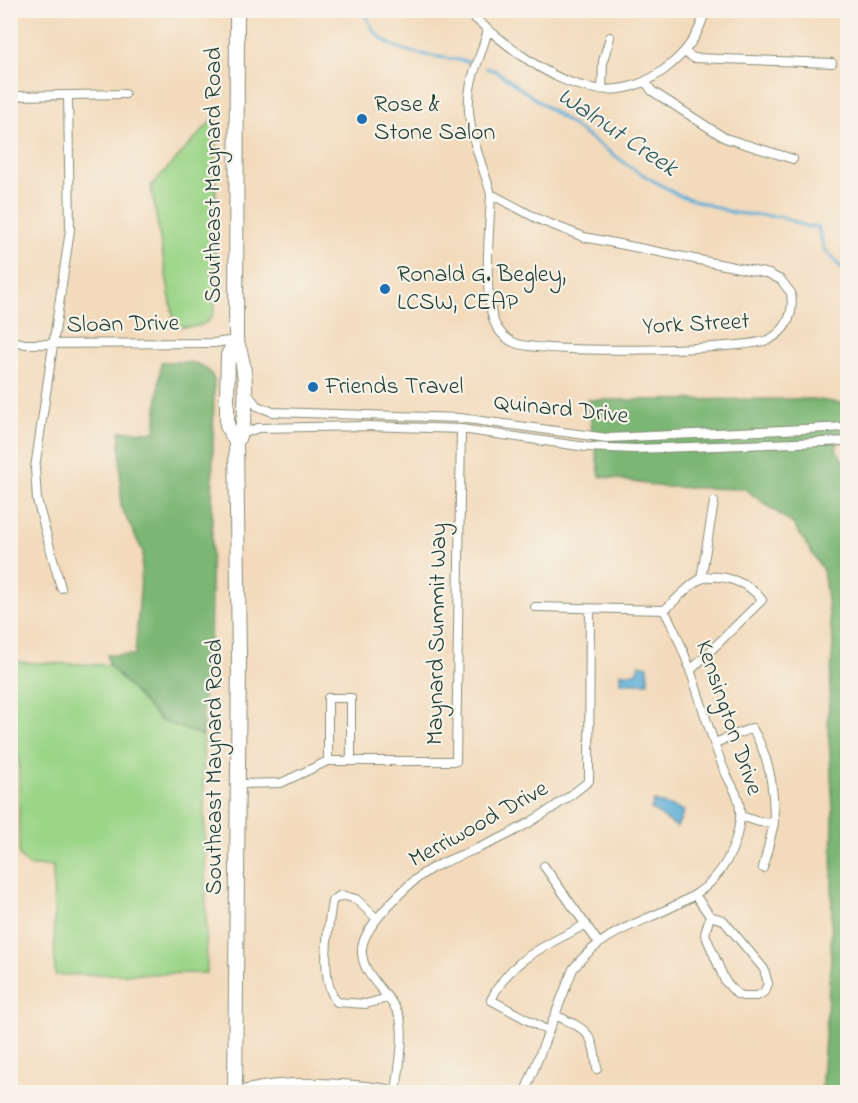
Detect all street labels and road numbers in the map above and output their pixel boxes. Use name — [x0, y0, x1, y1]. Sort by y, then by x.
street label: Southeast Maynard Road — [197, 47, 233, 303]
street label: York Street — [642, 305, 750, 345]
street label: Sloan Drive — [66, 307, 180, 343]
street label: Quinard Drive — [492, 386, 630, 434]
street label: Maynard Summit Way — [419, 523, 458, 745]
street label: Kensington Drive — [685, 636, 771, 800]
street label: Southeast Maynard Road — [198, 639, 234, 895]
street label: Merriwood Drive — [403, 772, 555, 878]

